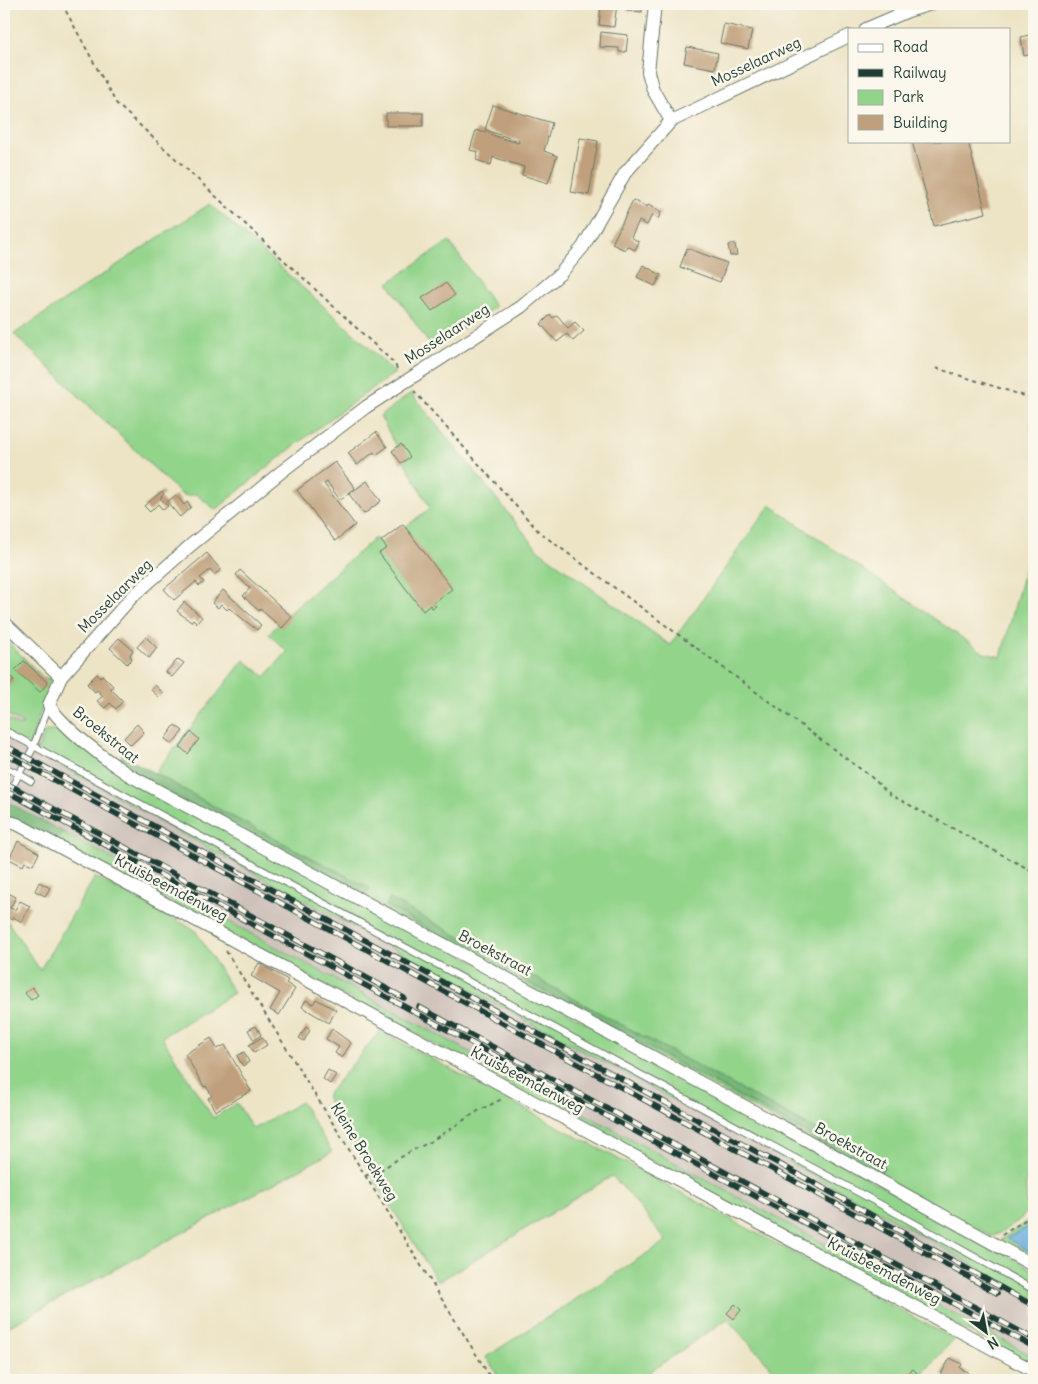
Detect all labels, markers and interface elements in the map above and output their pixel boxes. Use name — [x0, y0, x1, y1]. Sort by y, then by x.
legend — [848, 28, 1010, 142]
street label: Mosselaarweg — [708, 32, 804, 91]
text: Road — [893, 37, 928, 56]
text: Railway — [893, 63, 947, 82]
text: Park — [893, 87, 924, 106]
text: Building — [893, 113, 948, 132]
street label: Mosselaarweg — [401, 299, 493, 368]
street label: Mosselaarweg — [74, 555, 156, 637]
street label: Broekstraat — [69, 702, 143, 767]
street label: Kruisbeemdenweg — [111, 850, 231, 925]
street label: Broekstraat — [455, 925, 535, 980]
street label: Kruisbeemdenweg — [467, 1042, 587, 1117]
street label: Kleine Broekweg — [327, 1099, 402, 1205]
street label: Broekstraat — [812, 1118, 891, 1173]
street label: Kruisbeemdenweg — [824, 1233, 944, 1308]
north arrow — [960, 1306, 1010, 1356]
text: N — [984, 1333, 1002, 1353]

